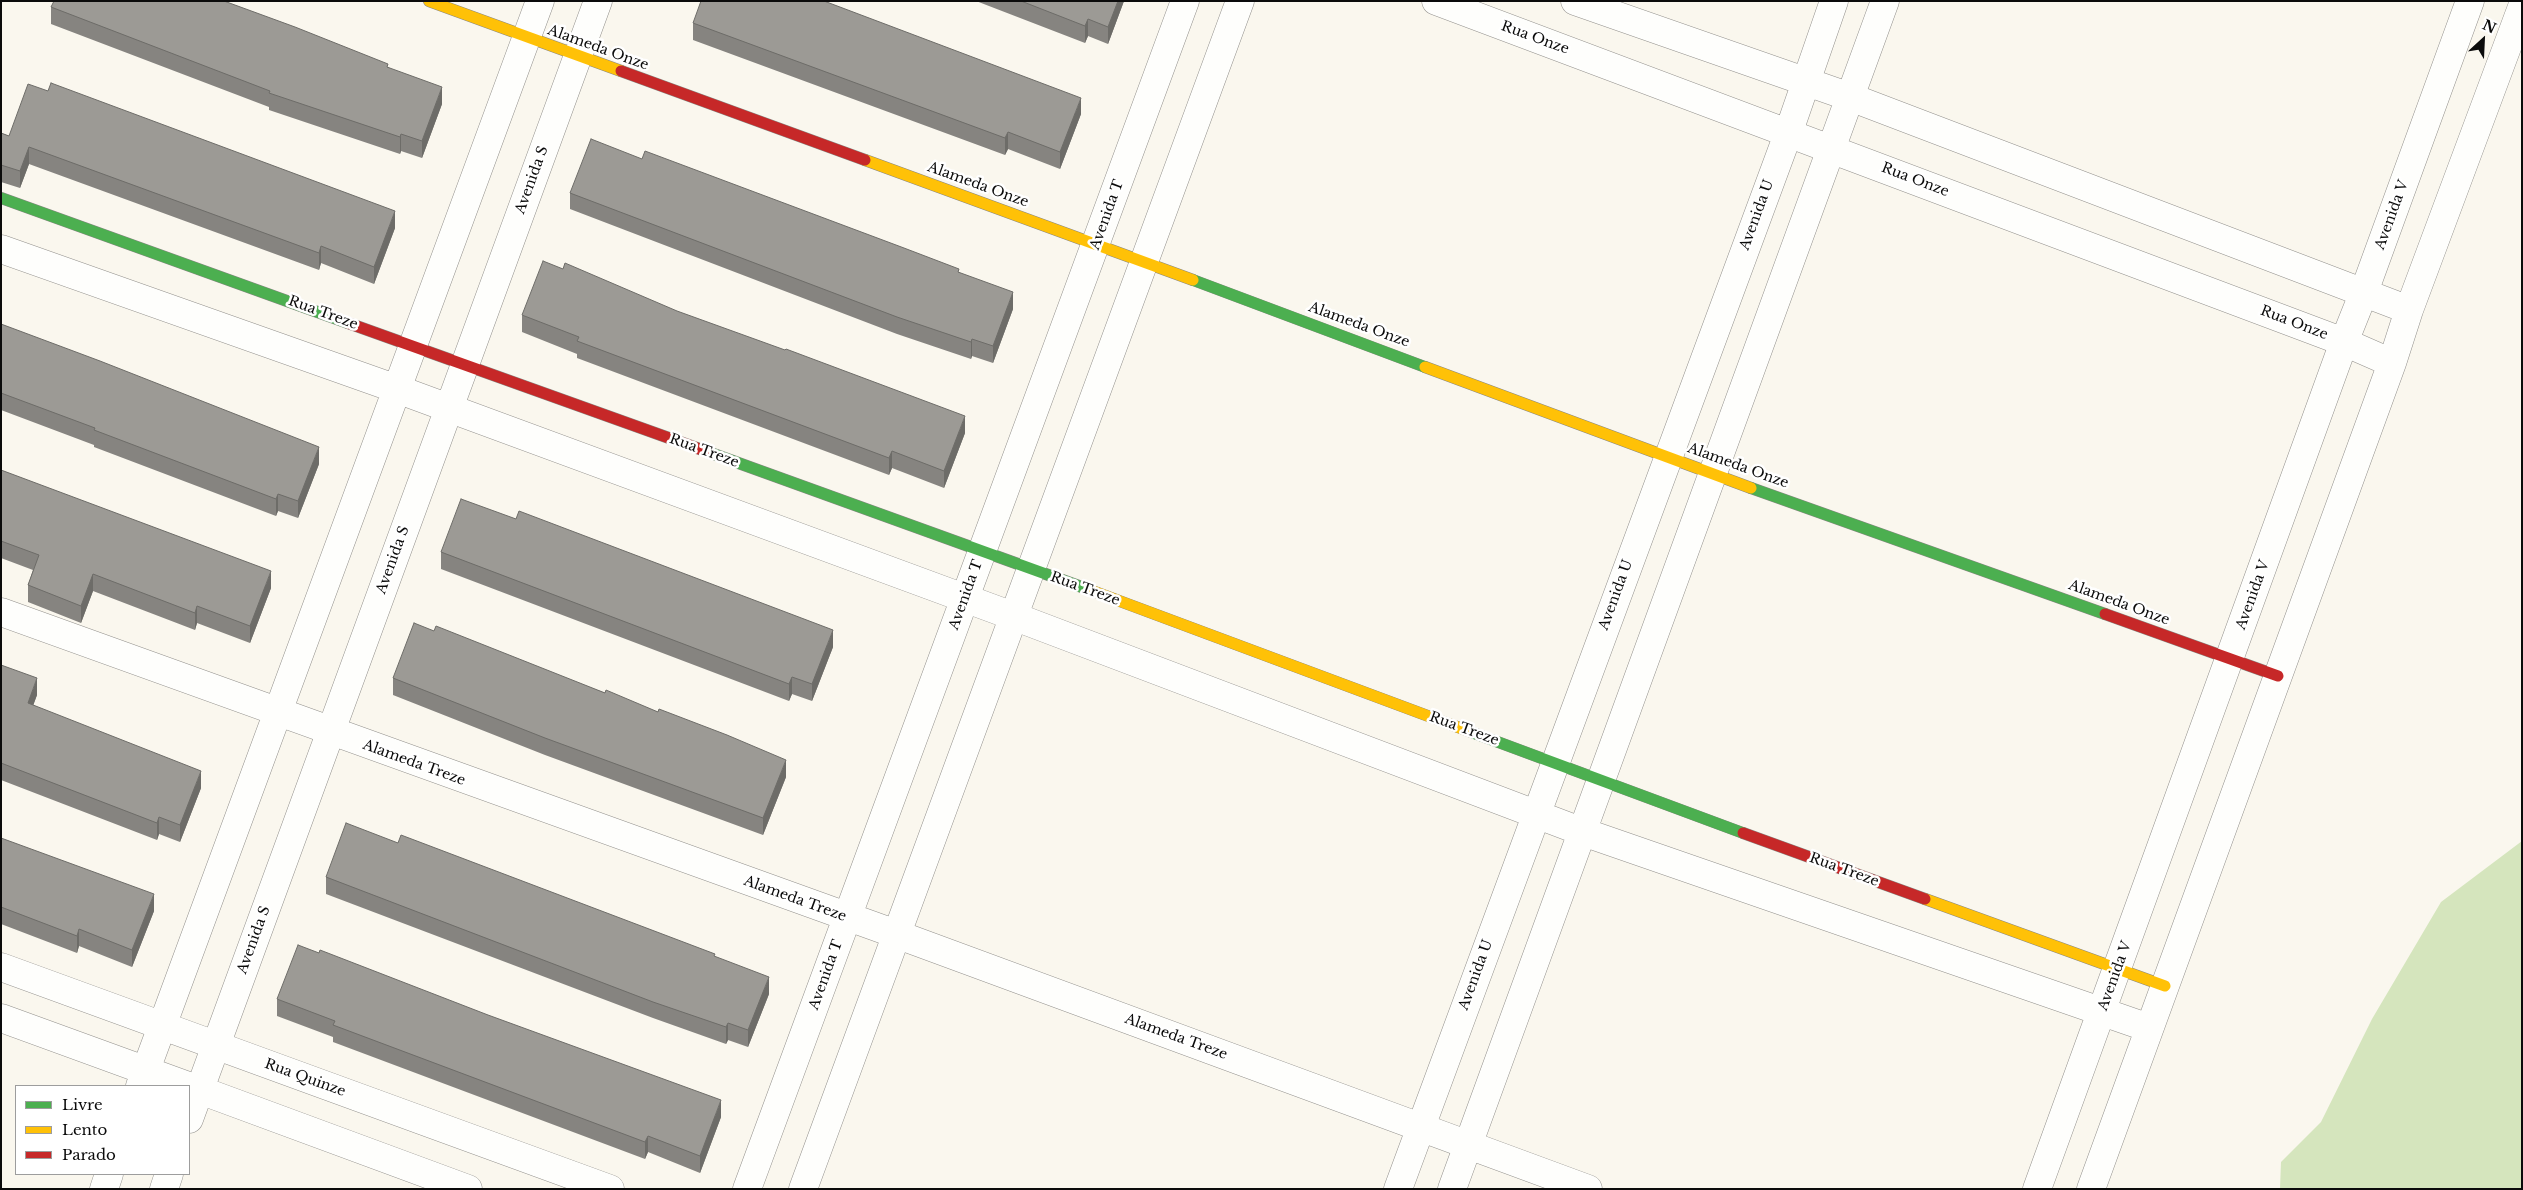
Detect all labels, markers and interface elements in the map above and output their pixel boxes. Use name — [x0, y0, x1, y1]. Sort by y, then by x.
north arrow — [2458, 15, 2508, 65]
text: N — [2480, 15, 2499, 37]
street label: Rua Onze — [1499, 18, 1571, 58]
street label: Alameda Onze — [545, 22, 651, 74]
street label: Avenida S — [512, 144, 552, 216]
street label: Alameda Onze — [925, 159, 1031, 211]
street label: Rua Onze — [1879, 159, 1951, 201]
street label: Avenida U — [1736, 177, 1778, 253]
street label: Avenida T — [1087, 178, 1127, 252]
street label: Avenida V — [2372, 178, 2412, 252]
street label: Rua Treze — [286, 293, 360, 333]
street label: Alameda Onze — [1306, 299, 1412, 351]
street label: Rua Onze — [2258, 302, 2330, 344]
street label: Rua Treze — [667, 431, 741, 471]
street label: Alameda Onze — [1685, 440, 1791, 492]
street label: Avenida S — [373, 524, 413, 596]
street label: Avenida U — [1595, 557, 1637, 633]
street label: Avenida T — [946, 558, 986, 632]
street label: Avenida V — [2233, 558, 2273, 632]
street label: Rua Treze — [1048, 569, 1122, 609]
street label: Alameda Onze — [2066, 577, 2172, 629]
street label: Rua Treze — [1427, 709, 1501, 749]
street label: Alameda Treze — [360, 737, 468, 789]
street label: Rua Treze — [1807, 850, 1881, 890]
street label: Alameda Treze — [741, 873, 849, 925]
street label: Avenida S — [234, 904, 274, 976]
street label: Avenida U — [1455, 937, 1497, 1013]
street label: Avenida T — [806, 938, 846, 1012]
street label: Avenida V — [2095, 939, 2135, 1013]
street label: Alameda Treze — [1122, 1011, 1230, 1063]
street label: Rua Quinze — [262, 1056, 348, 1100]
legend — [15, 1085, 190, 1175]
text: Livre — [62, 1095, 103, 1114]
text: Lento — [62, 1120, 107, 1139]
text: Parado — [62, 1145, 116, 1164]

